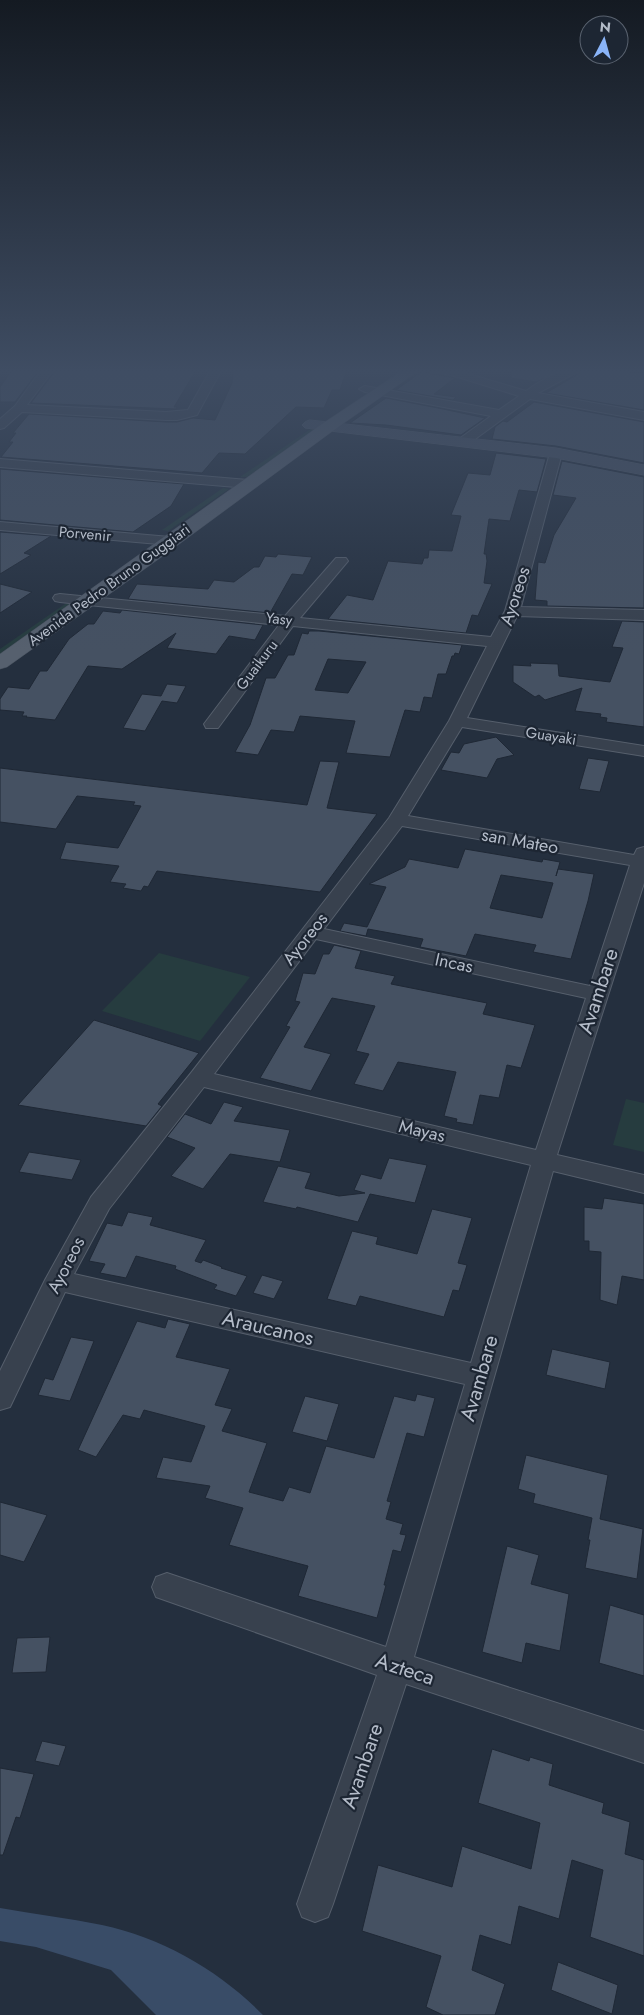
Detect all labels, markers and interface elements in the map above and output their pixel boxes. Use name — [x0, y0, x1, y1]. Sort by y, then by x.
north arrow — [579, 15, 629, 65]
text: N — [599, 17, 612, 38]
street label: Avenida Pedro Bruno Guggiari — [23, 519, 195, 651]
street label: Porvenir — [58, 521, 113, 547]
street label: Ayoreos — [493, 563, 537, 629]
street label: Yasy — [265, 607, 294, 631]
street label: Guaikuru — [231, 635, 283, 695]
street label: Guayaki — [524, 721, 578, 751]
street label: san Mateo — [480, 821, 561, 861]
street label: Ayoreos — [276, 907, 334, 971]
street label: Avambare — [570, 944, 626, 1038]
street label: Incas — [433, 946, 475, 980]
street label: Mayas — [396, 1113, 448, 1149]
street label: Ayoreos — [41, 1232, 91, 1298]
street label: Araucanos — [219, 1303, 317, 1353]
street label: Avambare — [452, 1331, 506, 1425]
street label: Azteca — [372, 1645, 438, 1693]
street label: Avambare — [333, 1719, 391, 1813]

